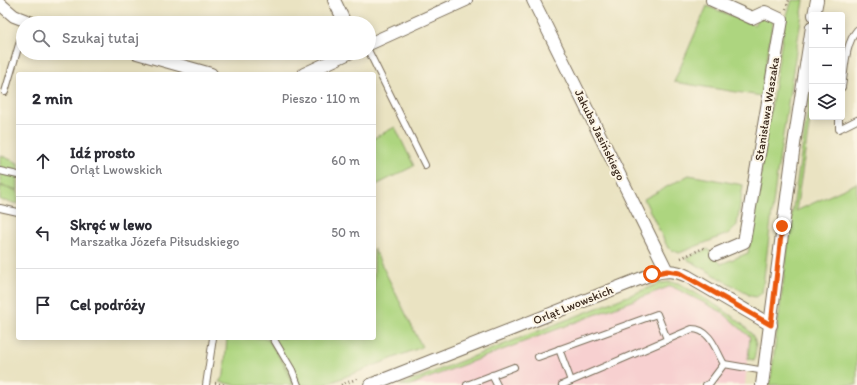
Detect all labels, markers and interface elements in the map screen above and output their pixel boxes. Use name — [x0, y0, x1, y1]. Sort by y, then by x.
map controls — [809, 12, 845, 120]
button: + — [809, 12, 845, 48]
search box — [16, 16, 376, 60]
icon: search — [30, 27, 52, 49]
text: Szukaj tutaj — [62, 29, 139, 47]
button: − — [809, 48, 845, 84]
street label: Stanisława Waszaka — [752, 55, 782, 162]
button: layers — [809, 84, 845, 120]
street label: Jakuba Jasińskiego — [572, 87, 628, 183]
text: 2 min — [32, 88, 72, 108]
text: Pieszo · 110 m — [282, 91, 360, 106]
text: Idź prosto — [70, 144, 135, 162]
icon: ahead — [32, 150, 54, 172]
text: 60 m — [331, 153, 360, 168]
text: Orląt Lwowskich — [70, 162, 162, 177]
text: Skręć w lewo — [70, 216, 152, 234]
route end — [773, 217, 791, 235]
icon: left — [32, 222, 54, 244]
text: 50 m — [331, 225, 360, 240]
text: Marszałka Józefa Piłsudskiego — [70, 234, 239, 249]
route start — [643, 265, 661, 283]
street label: Orląt Lwowskich — [531, 282, 616, 327]
icon: arrive — [32, 294, 54, 316]
text: Cel podróży — [70, 296, 145, 314]

